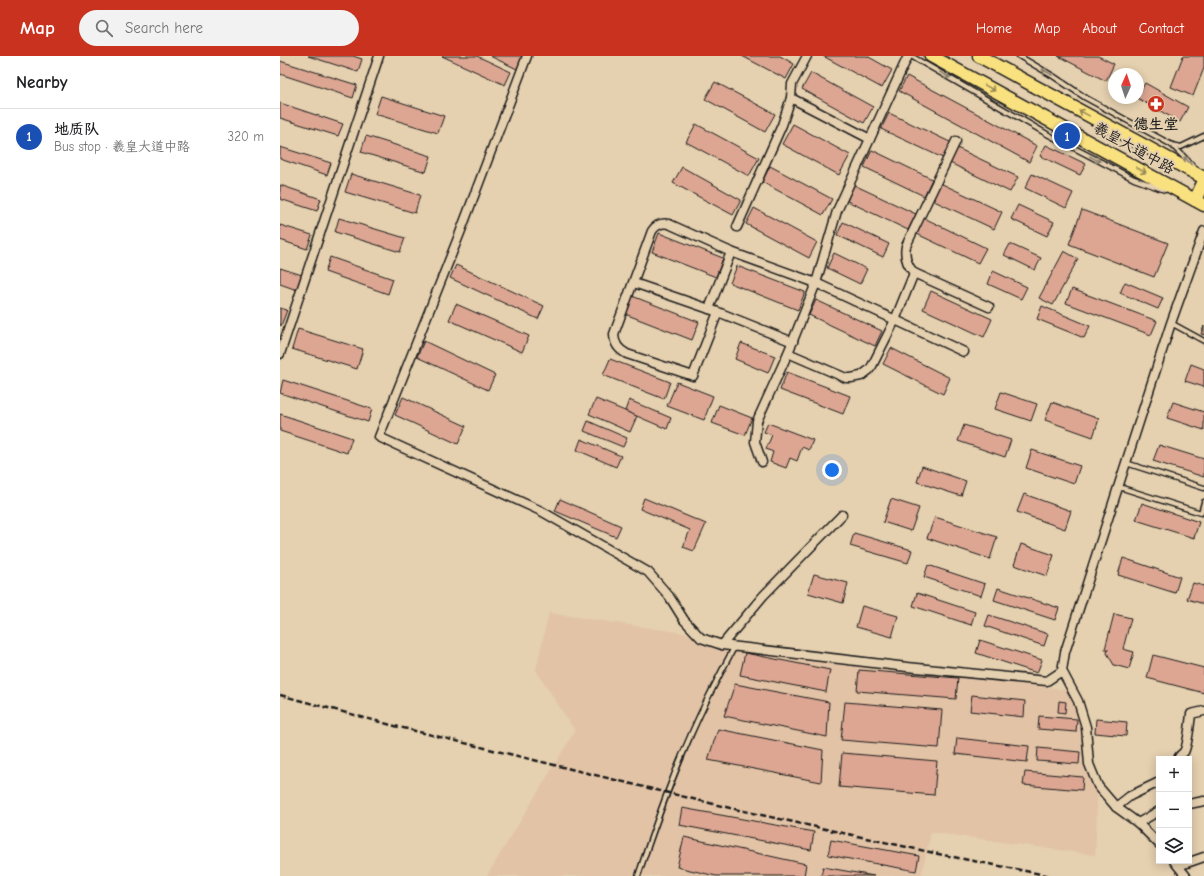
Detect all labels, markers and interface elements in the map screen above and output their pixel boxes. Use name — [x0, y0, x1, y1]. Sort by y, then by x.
search box — [79, 10, 359, 46]
text: Map — [20, 17, 55, 39]
icon: search — [93, 17, 115, 39]
text: Search here — [125, 19, 203, 37]
text: Home — [976, 20, 1012, 37]
text: Map — [1034, 20, 1060, 37]
text: About — [1082, 20, 1117, 37]
text: Contact — [1139, 20, 1184, 37]
one-way arrow — [1041, 68, 1053, 76]
north arrow — [1108, 68, 1144, 104]
one-way arrow — [939, 72, 951, 80]
text: Nearby — [16, 73, 67, 92]
one-way arrow — [984, 85, 996, 92]
pharmacy icon: 德生堂 — [1146, 94, 1166, 114]
one-way arrow — [1078, 108, 1090, 116]
place label: 德生堂 — [1133, 115, 1179, 133]
street label: 羲皇大道中路 — [1090, 118, 1178, 178]
text: 地质队 — [54, 120, 99, 138]
pin: 1 — [1054, 121, 1080, 151]
text: 1 — [26, 129, 32, 144]
text: 320 m — [228, 129, 264, 144]
text: Bus stop · 羲皇大道中路 — [54, 139, 190, 154]
one-way arrow — [1089, 156, 1101, 163]
one-way arrow — [1183, 156, 1193, 166]
one-way arrow — [1135, 167, 1147, 175]
your location — [822, 460, 842, 480]
map controls — [1156, 756, 1192, 864]
button: + — [1156, 756, 1192, 792]
button: − — [1156, 792, 1192, 828]
button: layers — [1156, 828, 1192, 864]

